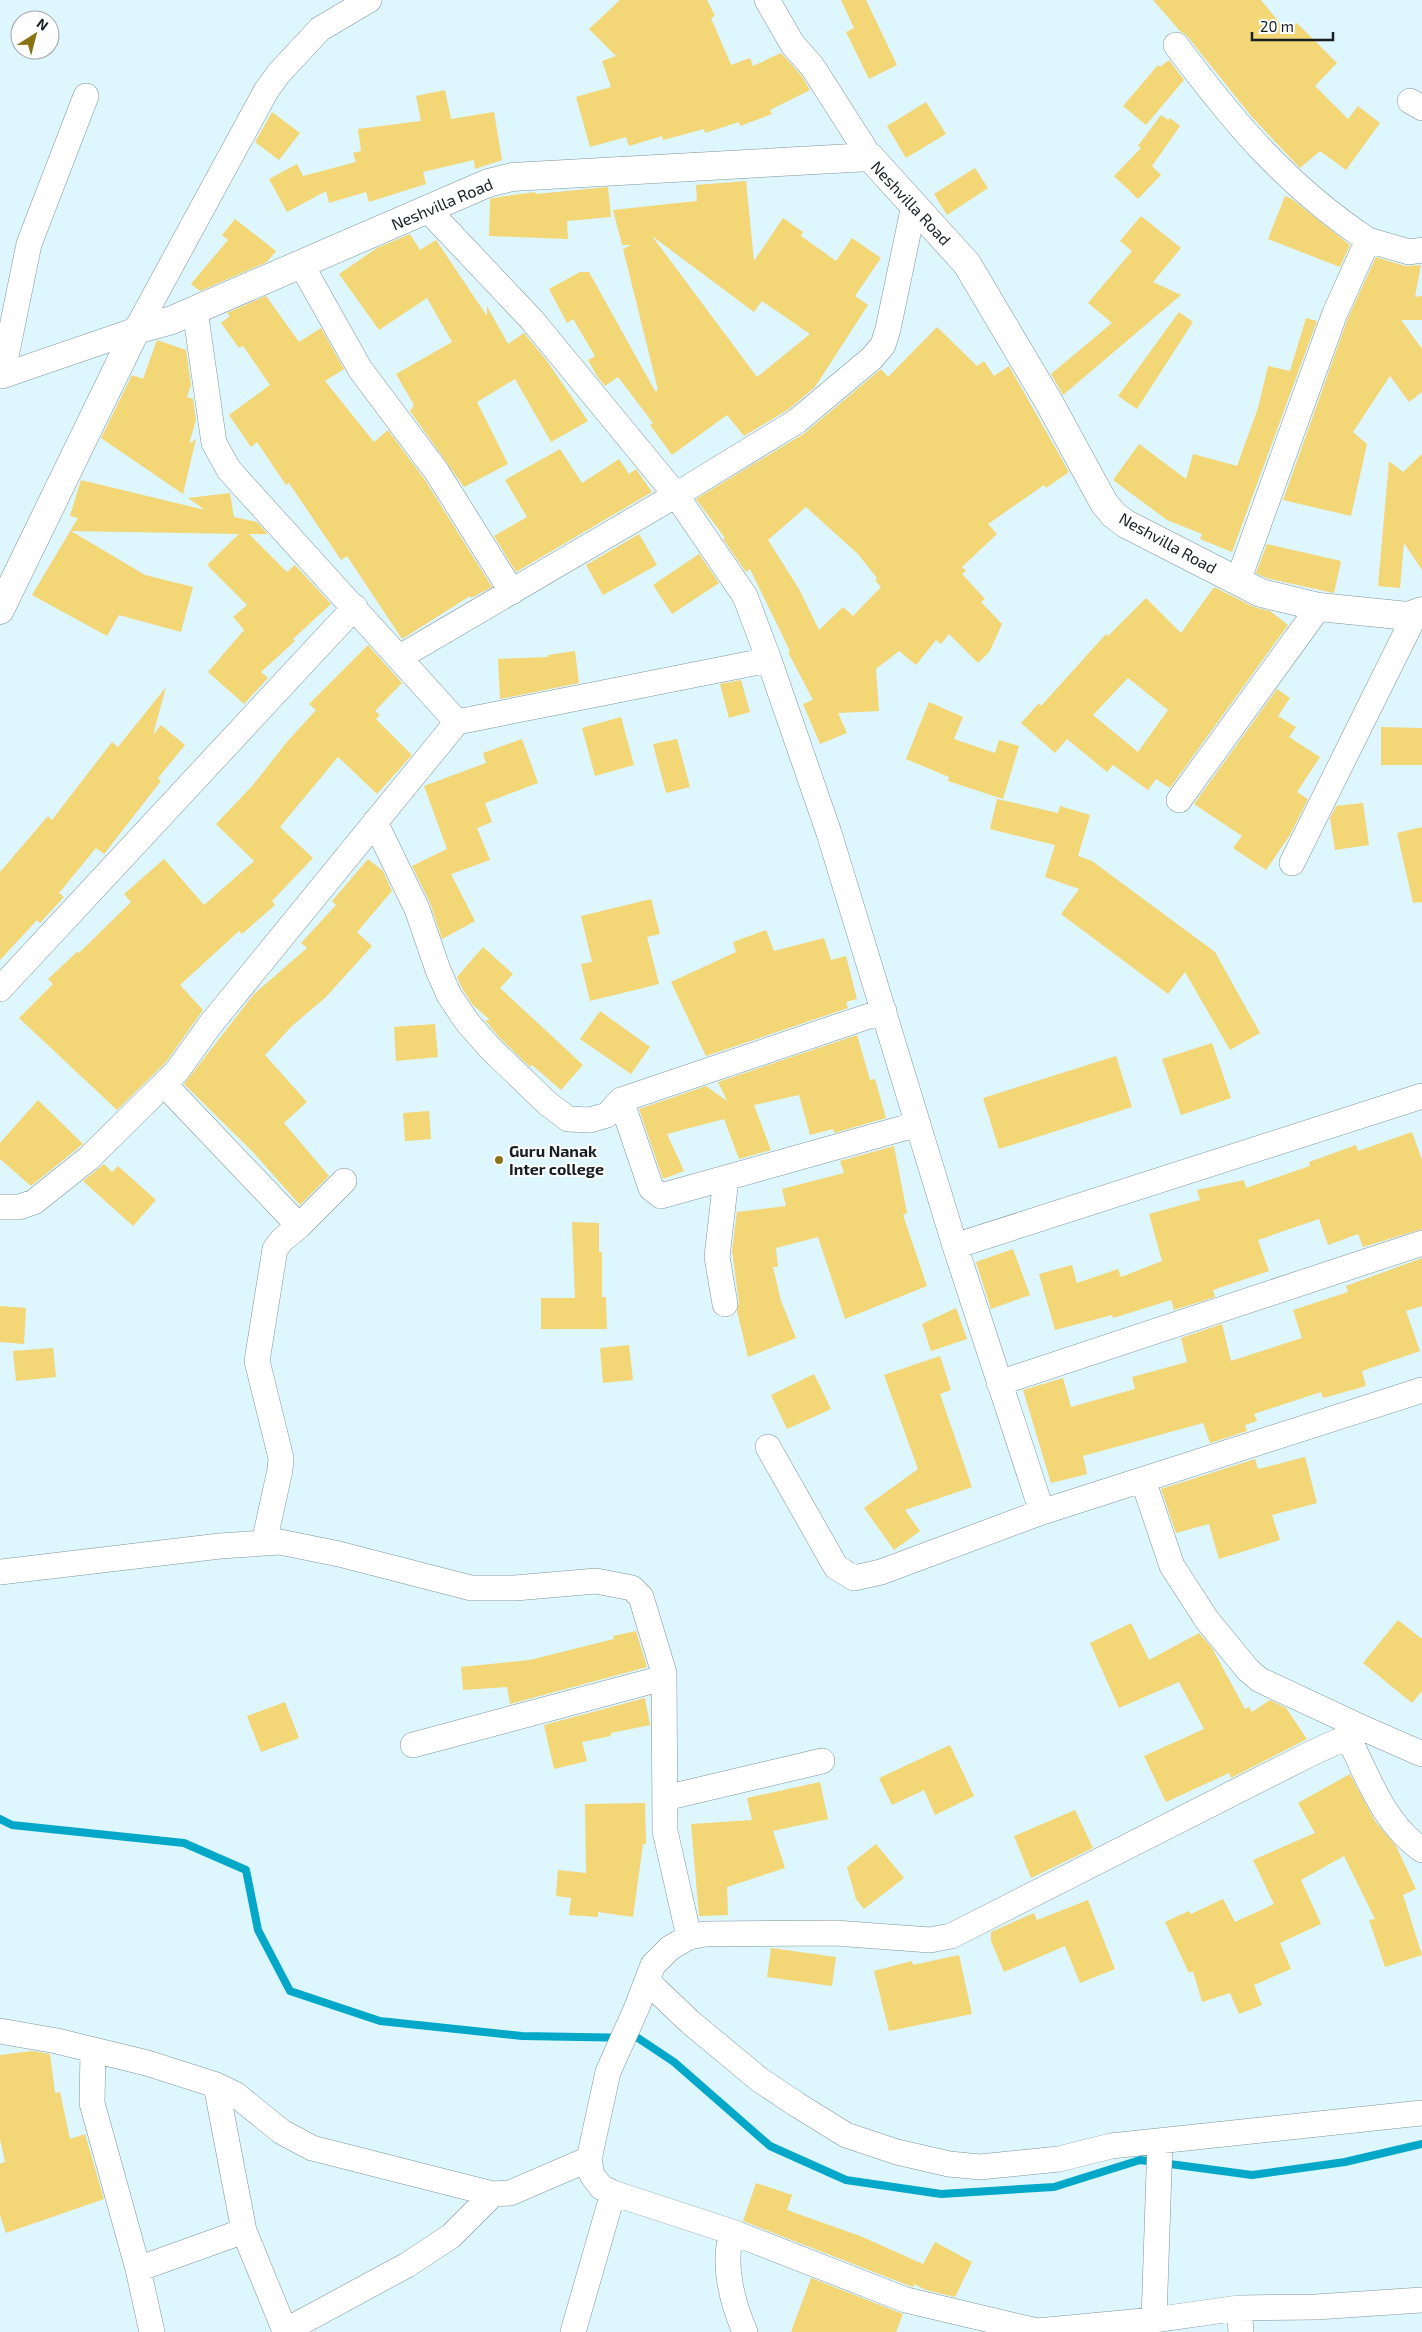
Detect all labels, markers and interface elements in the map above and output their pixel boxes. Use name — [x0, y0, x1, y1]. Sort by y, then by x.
north arrow — [10, 10, 60, 60]
scale bar — [1252, 10, 1333, 42]
text: N — [34, 14, 52, 34]
text: 20 m — [1260, 17, 1294, 35]
street label: Neshvilla Road — [867, 157, 955, 249]
street label: Neshvilla Road — [388, 174, 495, 233]
street label: Neshvilla Road — [1116, 508, 1220, 577]
place label: Guru Nanak Inter college — [509, 1141, 604, 1178]
marker: Guru Nanak Inter college — [493, 1154, 505, 1166]

